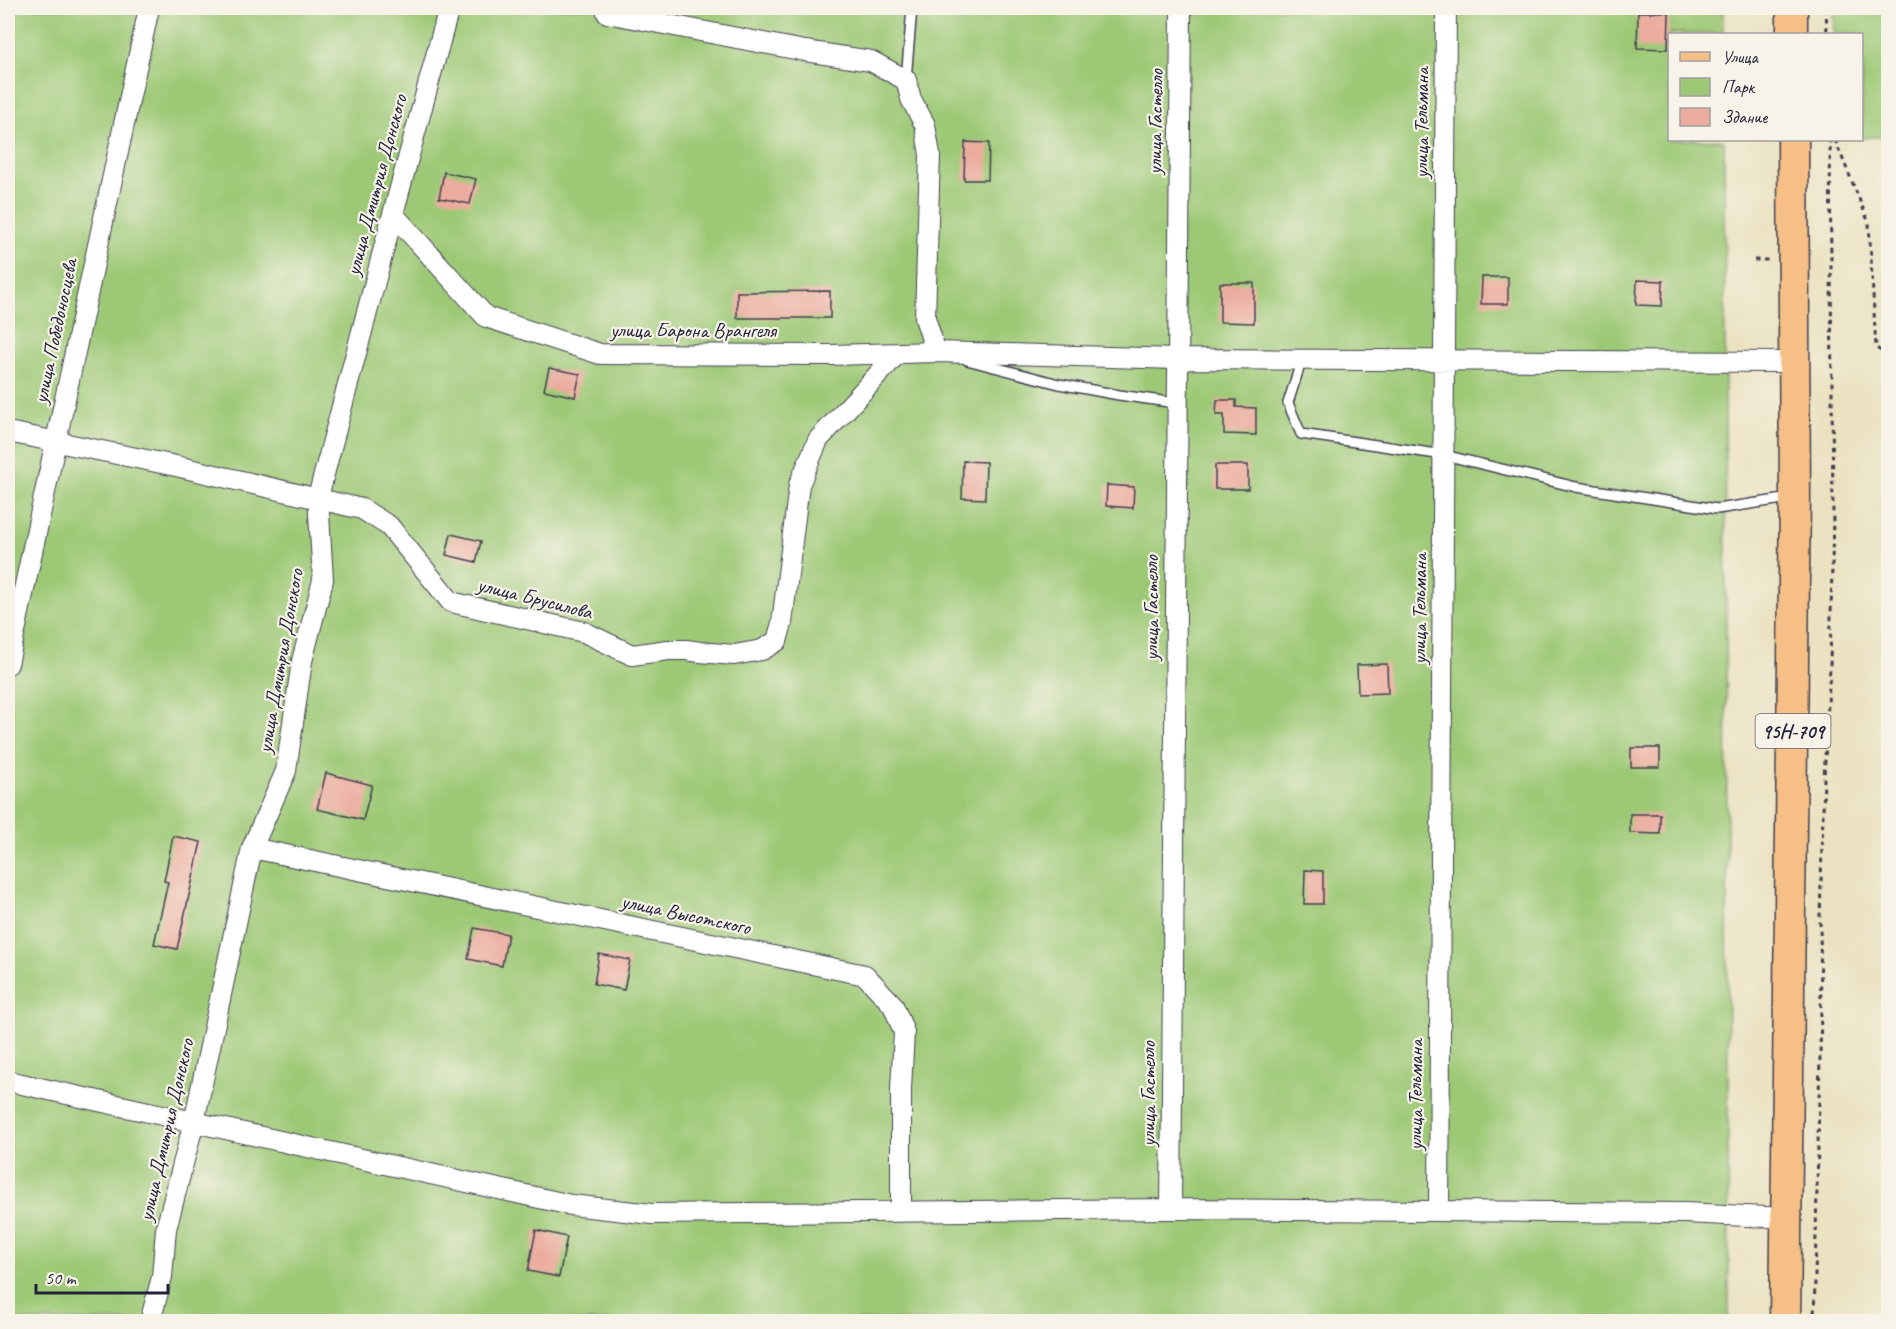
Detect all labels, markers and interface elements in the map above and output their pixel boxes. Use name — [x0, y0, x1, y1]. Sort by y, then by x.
legend — [1668, 33, 1863, 141]
text: Улица — [1722, 46, 1759, 68]
street label: улица Тельмана — [1408, 65, 1434, 181]
street label: улица Гастелло — [1141, 68, 1169, 177]
text: Парк — [1722, 76, 1756, 98]
street label: улица Дмитрия Донского — [339, 90, 413, 280]
text: Здание — [1722, 106, 1768, 128]
street label: улица Победоносцева — [27, 254, 84, 408]
street label: улица Барона Врангеля — [608, 317, 778, 343]
street label: улица Тельмана — [1406, 551, 1432, 667]
street label: улица Гастелло — [1138, 554, 1164, 663]
street label: улица Дмитрия Донского — [251, 565, 309, 757]
street label: улица Брусилова — [473, 571, 597, 625]
road number: 95Н-709 — [1756, 714, 1830, 748]
street label: улица Высотского — [617, 887, 754, 941]
street label: улица Дмитрия Донского — [132, 1035, 200, 1226]
street label: улица Тельмана — [1402, 1037, 1428, 1153]
street label: улица Гастелло — [1135, 1040, 1161, 1149]
scale bar — [36, 1257, 168, 1295]
text: 50 m — [45, 1267, 78, 1289]

